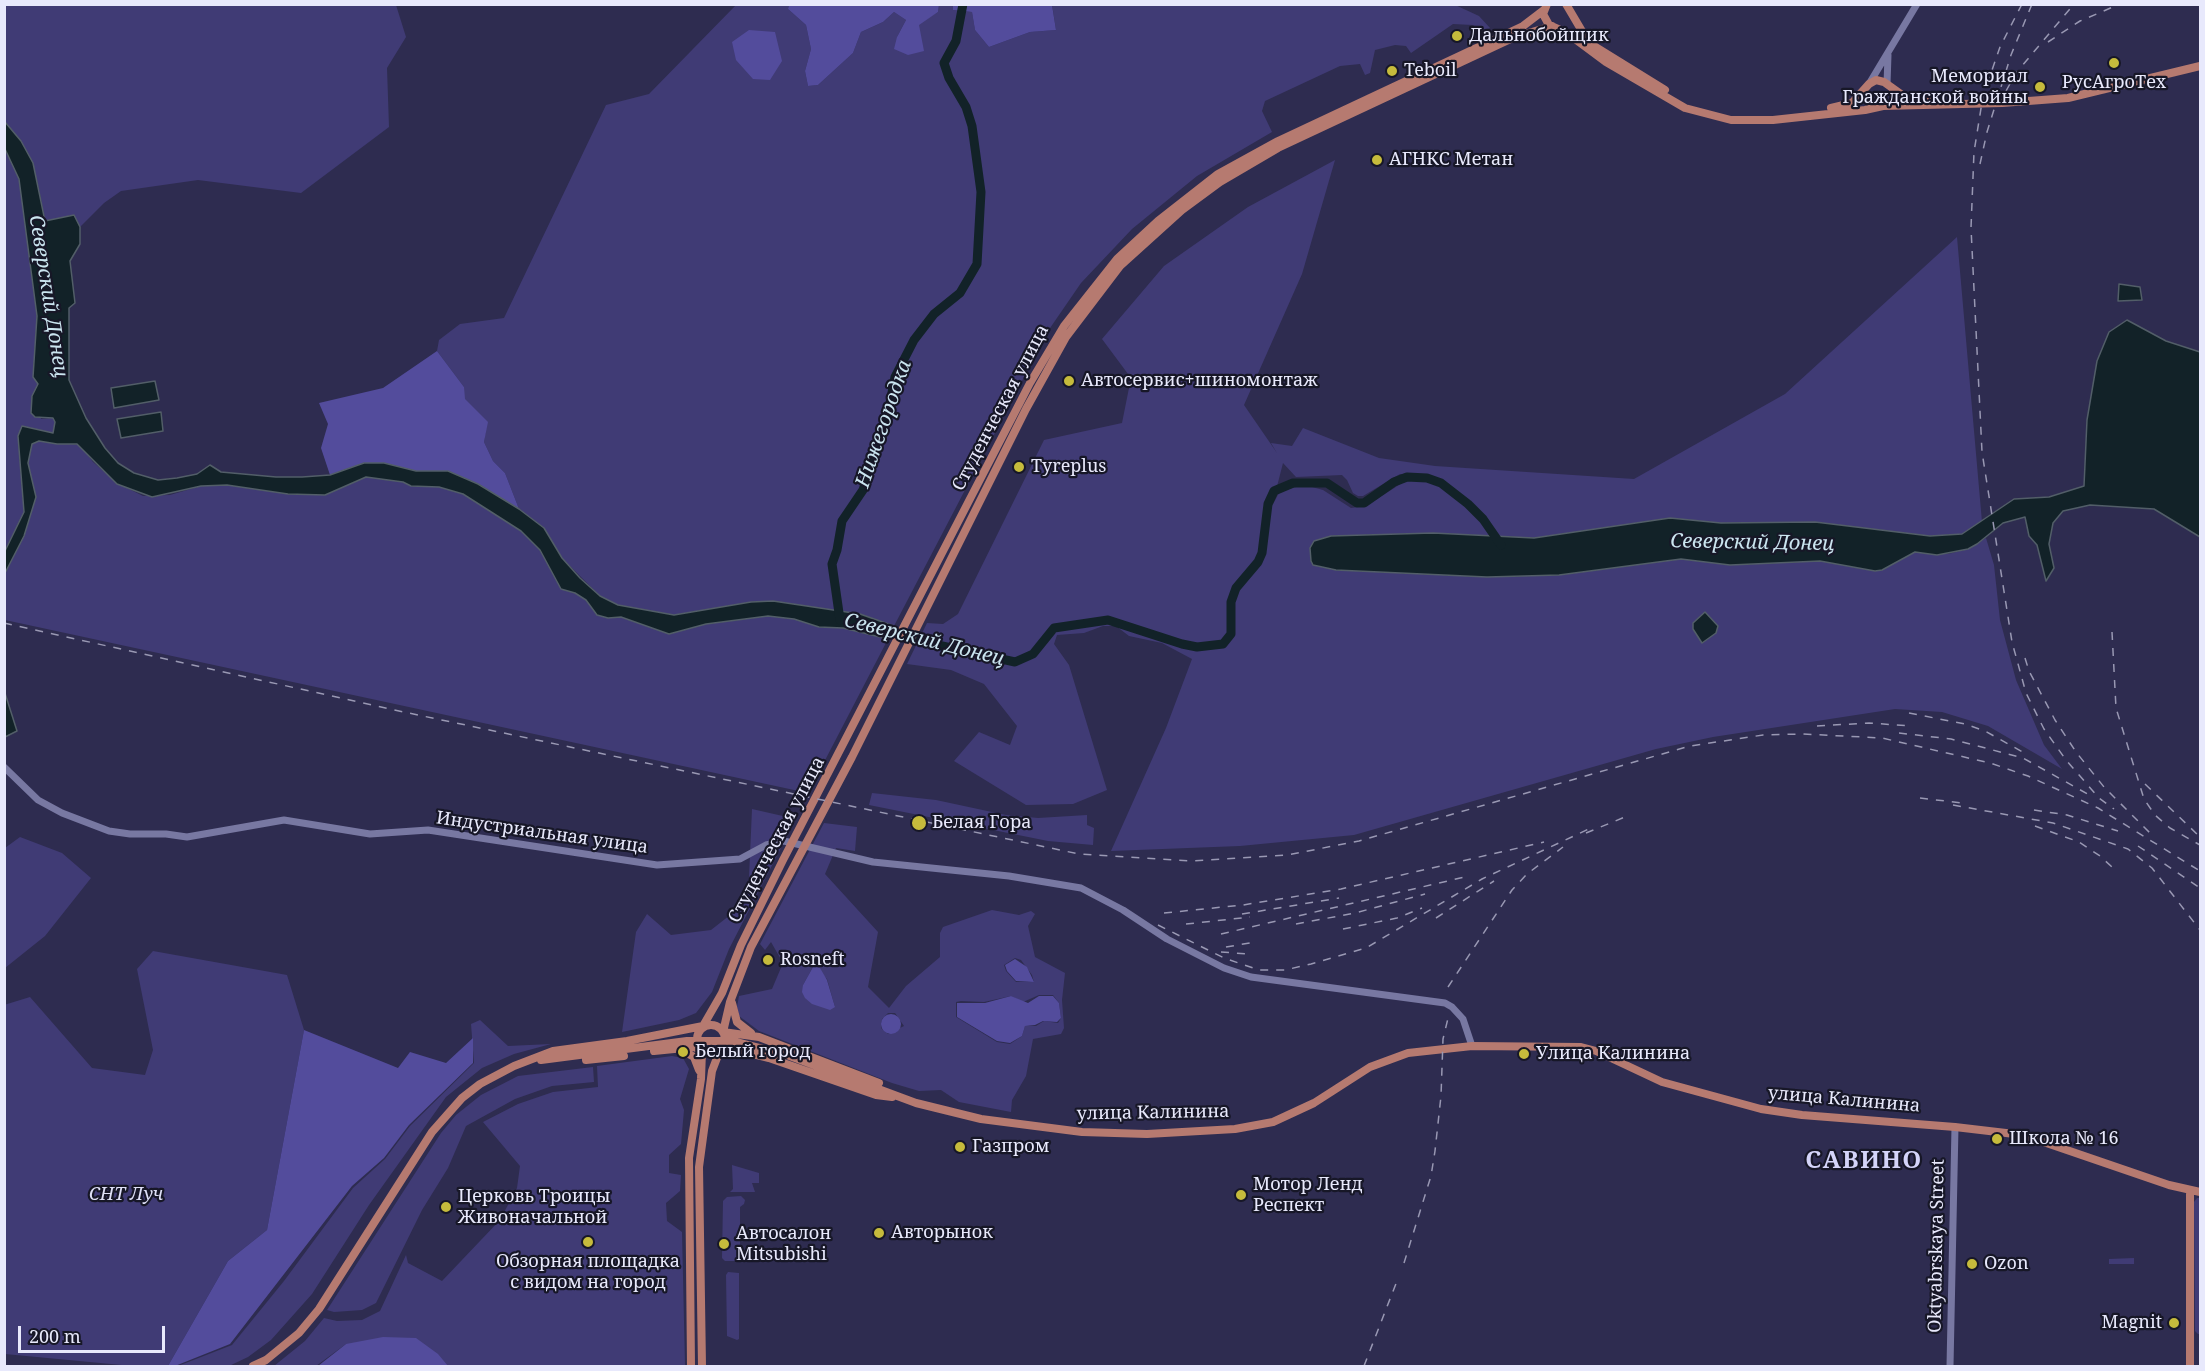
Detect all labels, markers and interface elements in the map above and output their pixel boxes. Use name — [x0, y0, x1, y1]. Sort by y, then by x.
place label: Дальнобойщик — [1469, 25, 1609, 47]
marker: Дальнобойщик — [1450, 29, 1464, 43]
marker: РусАгроТех — [2107, 56, 2121, 70]
place label: Teboil — [1404, 60, 1457, 82]
marker: Teboil — [1385, 64, 1399, 78]
place label: Мемориал Гражданской войны — [1842, 66, 2028, 109]
place label: РусАгроТех — [2062, 72, 2166, 94]
marker: Мемориал Гражданской войны — [2033, 80, 2047, 94]
place label: АГНКС Метан — [1389, 149, 1513, 171]
marker: АГНКС Метан — [1370, 153, 1384, 167]
water label: Северский Донец — [23, 213, 73, 379]
street label: Студенческая улица — [948, 321, 1054, 495]
water label: Нижегородка — [851, 357, 917, 491]
place label: Автосервис+шиномонтаж — [1081, 370, 1318, 392]
marker: Автосервис+шиномонтаж — [1062, 374, 1076, 388]
place label: Tyreplus — [1031, 456, 1106, 478]
marker: Tyreplus — [1012, 460, 1026, 474]
water label: Северский Донец — [1670, 530, 1834, 556]
water label: Северский Донец — [842, 609, 1006, 671]
street label: Студенческая улица — [724, 753, 830, 927]
street label: Индустриальная улица — [435, 807, 649, 859]
place label: Белая Гора — [932, 812, 1031, 834]
marker: Белая Гора — [910, 814, 928, 832]
place label: Rosneft — [780, 949, 845, 971]
marker: Rosneft — [761, 953, 775, 967]
place label: Белый город — [695, 1041, 811, 1063]
place label: Улица Калинина — [1536, 1043, 1690, 1065]
marker: Белый город — [676, 1045, 690, 1059]
marker: Улица Калинина — [1517, 1047, 1531, 1061]
street label: улица Калинина — [1767, 1083, 1921, 1117]
street label: улица Калинина — [1076, 1101, 1230, 1125]
place label: Школа № 16 — [2009, 1128, 2119, 1150]
marker: Школа № 16 — [1990, 1132, 2004, 1146]
place label: Газпром — [972, 1136, 1050, 1158]
marker: Газпром — [953, 1140, 967, 1154]
district label: САВИНО — [1805, 1147, 1923, 1175]
street label: Oktyabrskaya Street — [1925, 1159, 1949, 1333]
place label: Мотор Ленд Респект — [1253, 1174, 1363, 1216]
park label: СНТ Луч — [89, 1184, 163, 1206]
place label: Церковь Троицы Живоначальной — [458, 1186, 610, 1228]
marker: Мотор Ленд Респект — [1234, 1188, 1248, 1202]
marker: Церковь Троицы Живоначальной — [439, 1200, 453, 1214]
place label: Авторынок — [891, 1222, 993, 1244]
place label: Автосалон Mitsubishi — [736, 1223, 831, 1266]
marker: Авторынок — [872, 1226, 886, 1240]
marker: Обзорная площадка с видом на город — [581, 1235, 595, 1249]
marker: Автосалон Mitsubishi — [717, 1237, 731, 1251]
place label: Обзорная площадка с видом на город — [496, 1251, 680, 1294]
place label: Ozon — [1984, 1253, 2029, 1275]
marker: Ozon — [1965, 1257, 1979, 1271]
place label: Magnit — [2102, 1312, 2162, 1334]
scale bar — [21, 1314, 168, 1352]
marker: Magnit — [2167, 1316, 2181, 1330]
text: 200 m — [29, 1324, 81, 1348]

